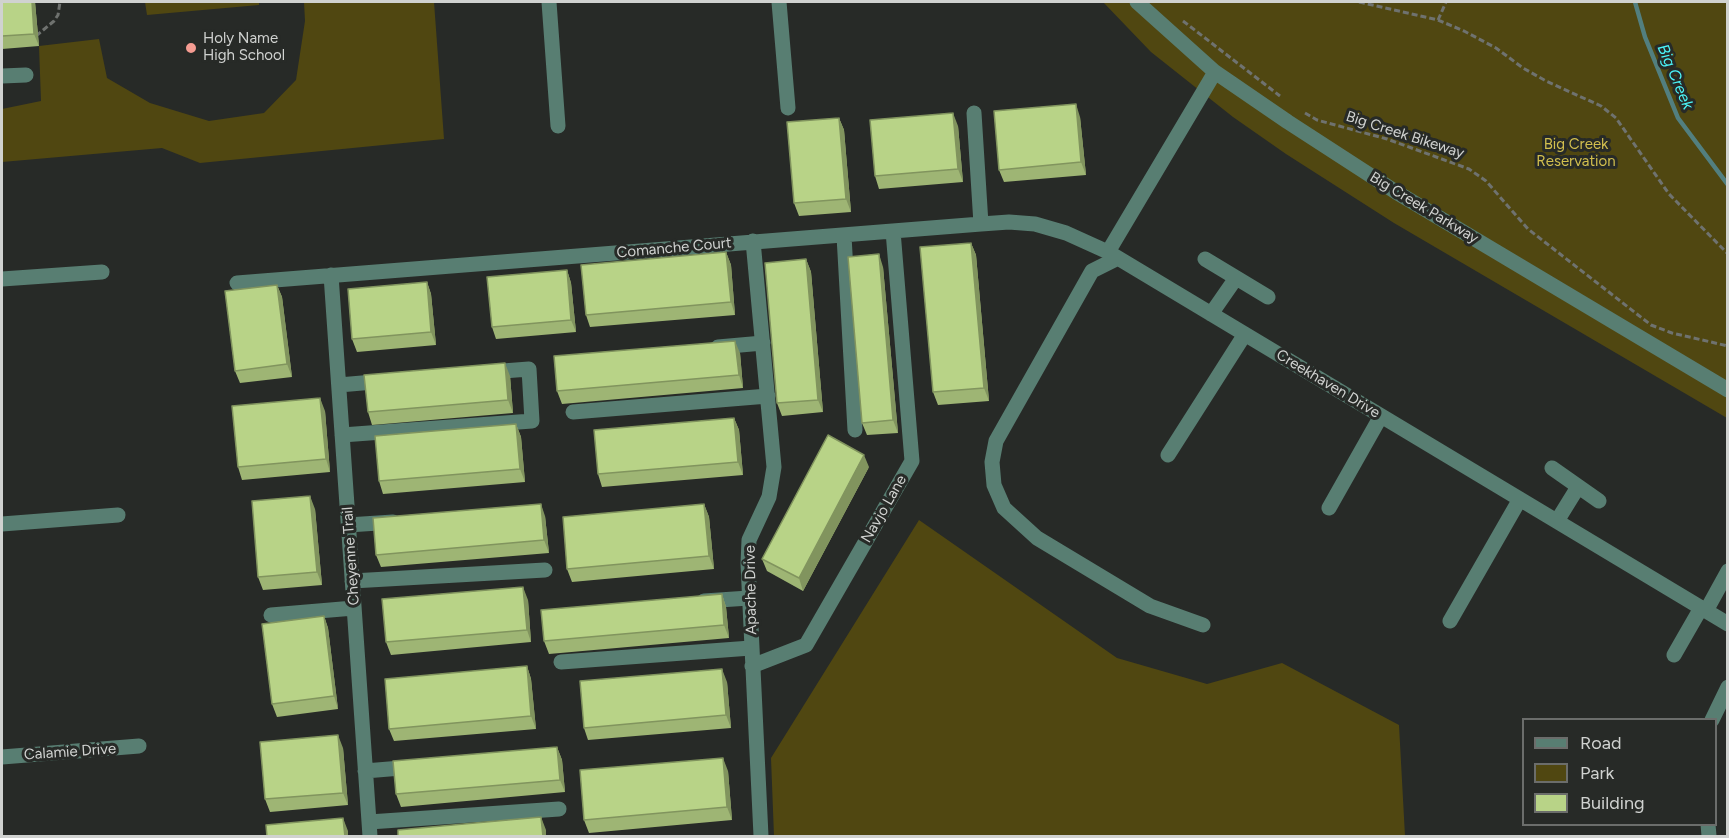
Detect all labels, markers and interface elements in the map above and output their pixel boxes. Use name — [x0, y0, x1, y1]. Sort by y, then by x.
place label: Holy Name High School — [203, 30, 285, 65]
marker: Holy Name High School — [184, 41, 198, 55]
water label: Big Creek — [1653, 41, 1697, 113]
street label: Big Creek Bikeway — [1344, 107, 1466, 163]
park label: Big Creek Reservation — [1536, 136, 1616, 171]
street label: Big Creek Parkway — [1366, 168, 1482, 248]
street label: Comanche Court — [616, 234, 732, 262]
street label: Creekhaven Drive — [1273, 346, 1383, 422]
street label: Navjo Lane — [857, 472, 911, 546]
street label: Cheyenne Trail — [339, 506, 363, 606]
street label: Apache Drive — [741, 545, 761, 635]
legend — [1522, 718, 1717, 826]
text: Road — [1580, 732, 1621, 754]
street label: Calamie Drive — [23, 740, 117, 764]
text: Park — [1580, 762, 1614, 784]
text: Building — [1580, 792, 1645, 814]

